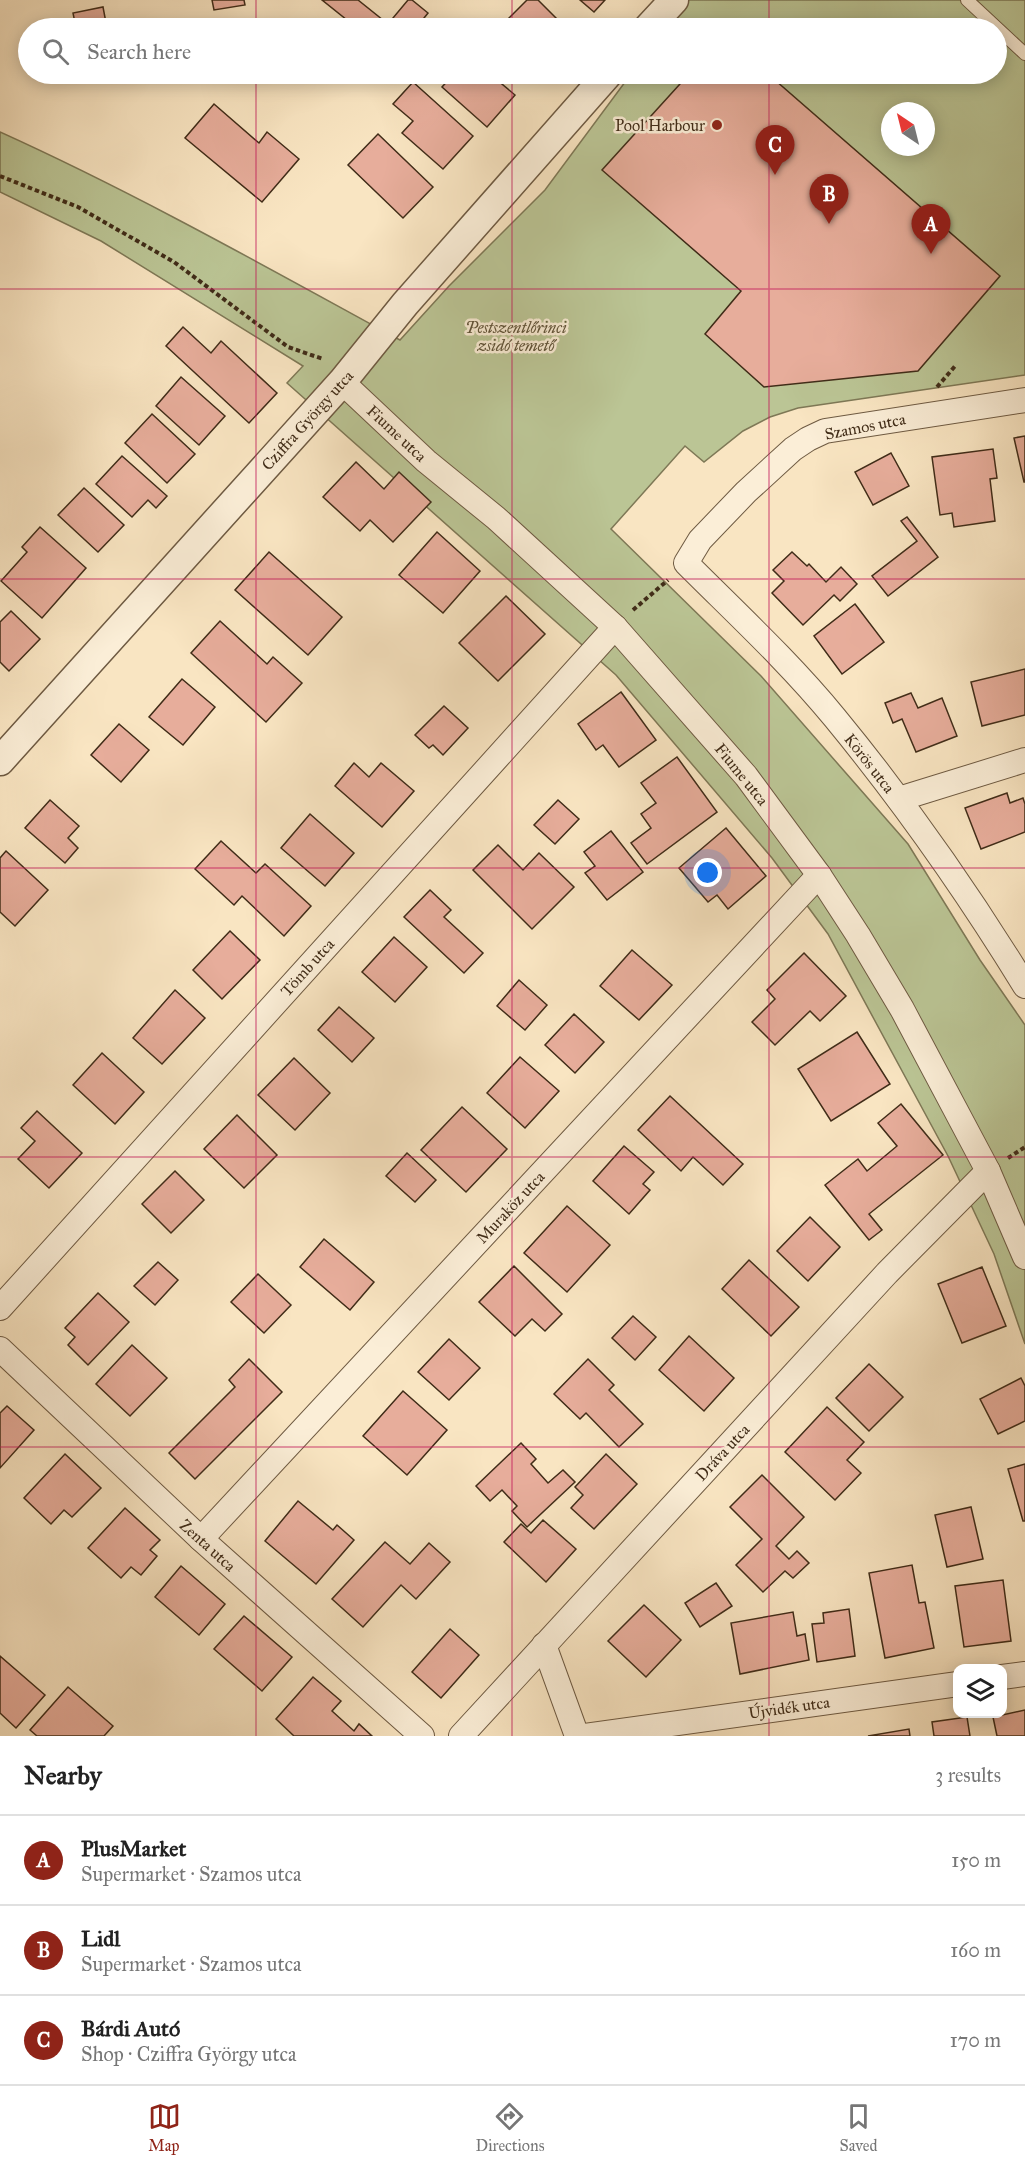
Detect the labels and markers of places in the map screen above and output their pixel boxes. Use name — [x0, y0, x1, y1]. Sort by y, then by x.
place label: Pool Harbour — [615, 116, 705, 135]
marker: Pool Harbour — [710, 118, 724, 132]
pin: C — [756, 126, 794, 175]
pin: B — [810, 174, 848, 224]
pin: A — [912, 204, 950, 254]

